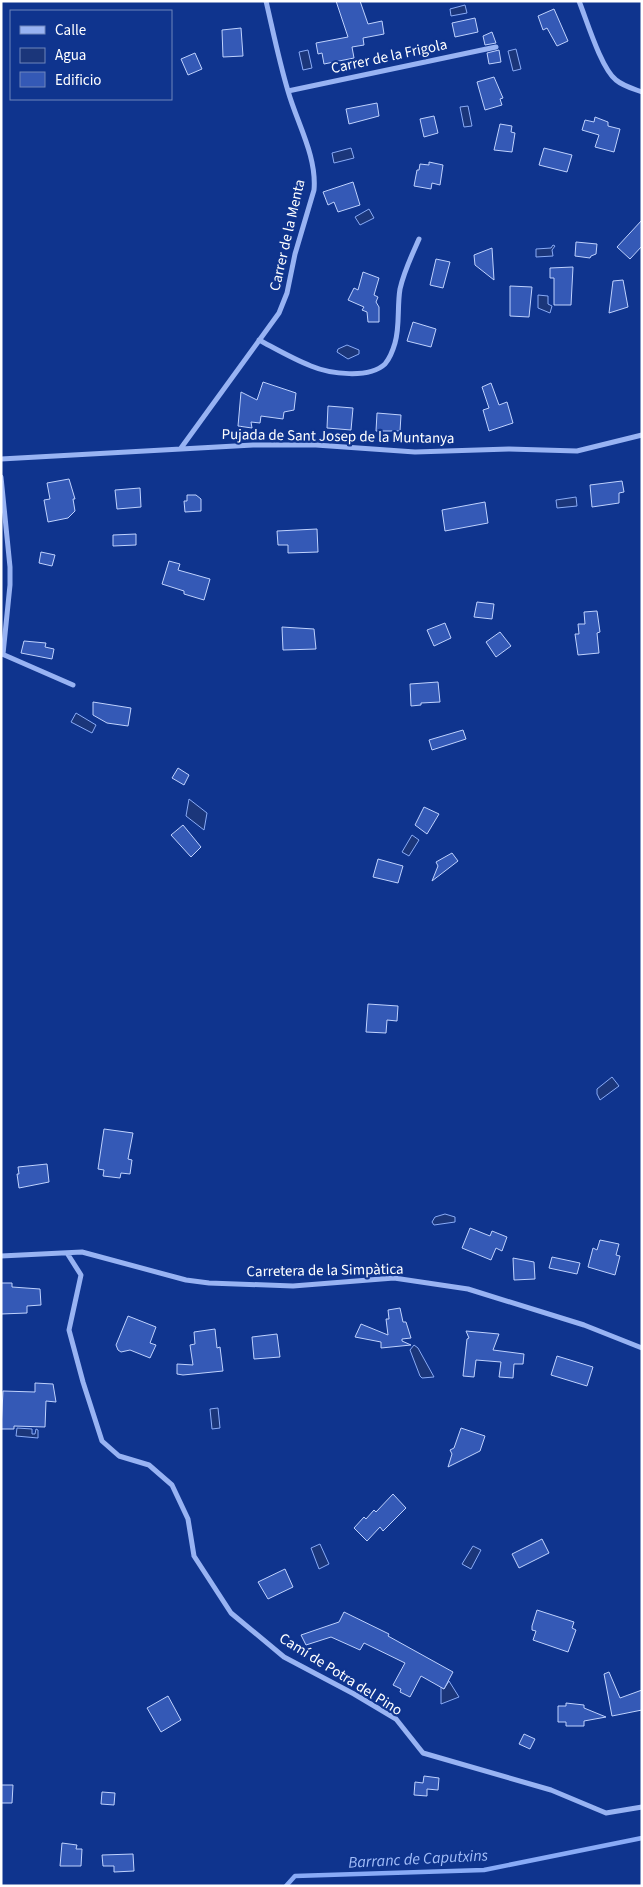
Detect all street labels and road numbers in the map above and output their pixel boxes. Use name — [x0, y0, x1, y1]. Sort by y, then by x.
street label: Carrer de la Frigola — [329, 34, 449, 79]
street label: Carrer de la Menta — [264, 177, 311, 293]
street label: Pujada de Sant Josep de la Muntanya — [221, 424, 455, 449]
street label: Carretera de la Simpàtica — [246, 1259, 404, 1282]
street label: Camí de Potra del Pino — [275, 1628, 406, 1721]

